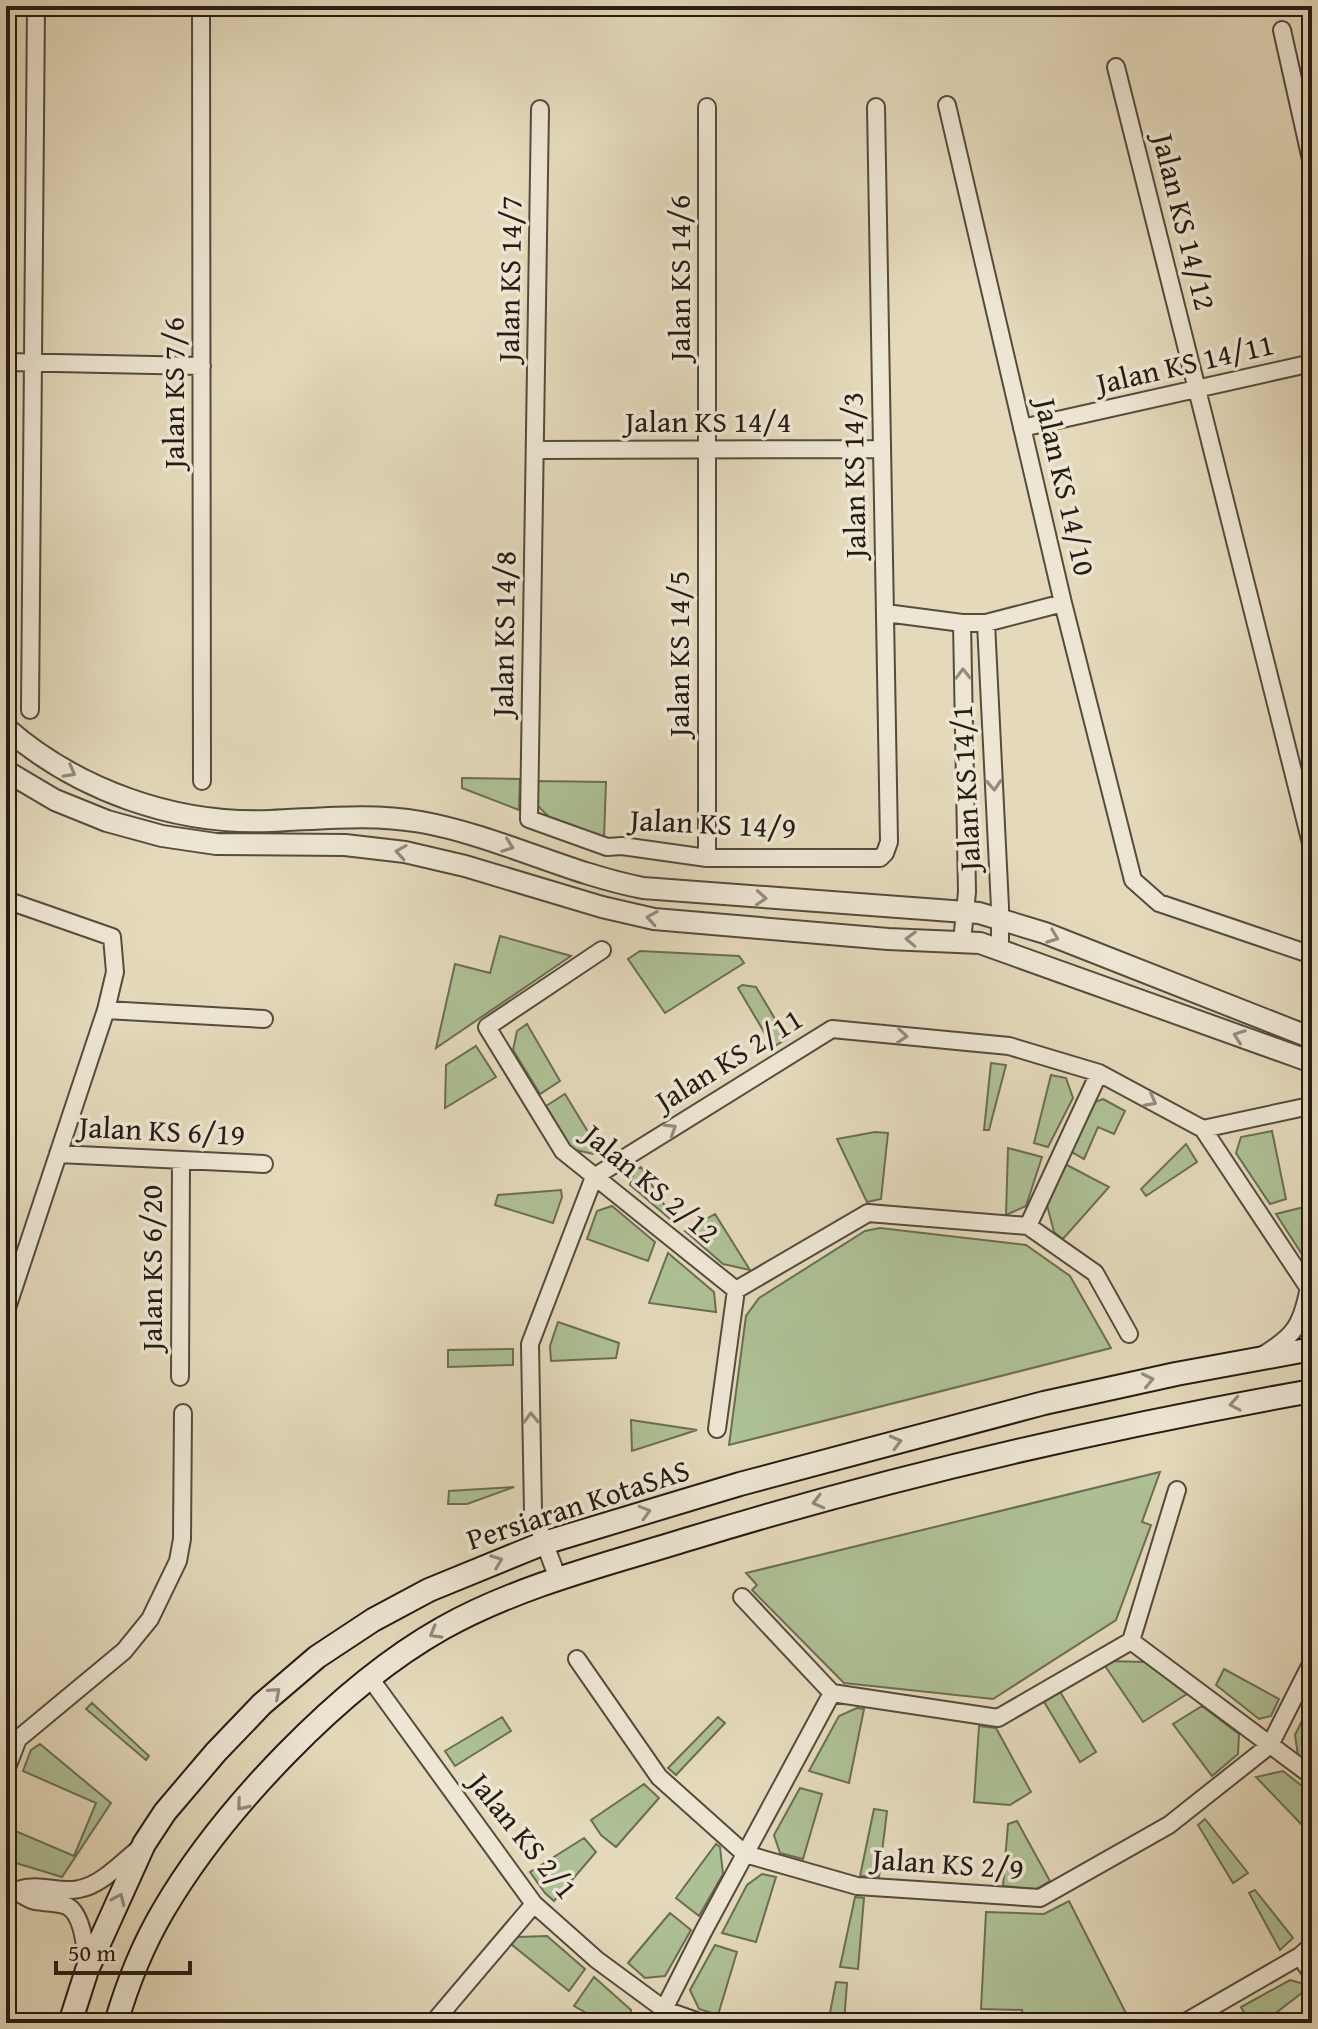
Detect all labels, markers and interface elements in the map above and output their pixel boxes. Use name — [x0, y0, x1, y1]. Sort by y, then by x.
street label: Jalan KS 14/12 — [1141, 125, 1228, 315]
street label: Jalan KS 14/6 — [657, 195, 701, 365]
street label: Jalan KS 14/7 — [485, 196, 532, 366]
street label: Jalan KS 7/6 — [151, 317, 195, 473]
street label: Jalan KS 14/11 — [1088, 321, 1278, 406]
street label: Jalan KS 14/10 — [1023, 390, 1108, 580]
street label: Jalan KS 14/3 — [830, 392, 877, 562]
street label: Jalan KS 14/4 — [621, 399, 791, 443]
street label: Jalan KS 14/8 — [479, 551, 526, 721]
street label: Jalan KS 14/5 — [656, 571, 700, 741]
one-way arrow — [954, 667, 972, 680]
street label: Jalan KS 14/1 — [939, 704, 992, 876]
one-way arrow — [61, 762, 76, 778]
one-way arrow — [985, 779, 1002, 792]
street label: Jalan KS 14/9 — [625, 796, 797, 849]
one-way arrow — [501, 836, 515, 852]
one-way arrow — [394, 844, 408, 861]
one-way arrow — [755, 889, 768, 906]
one-way arrow — [645, 910, 659, 927]
one-way arrow — [1046, 927, 1060, 944]
one-way arrow — [904, 931, 917, 948]
street label: Jalan KS 2/11 — [643, 996, 811, 1124]
one-way arrow — [896, 1027, 909, 1044]
one-way arrow — [1233, 1029, 1247, 1046]
one-way arrow — [1143, 1091, 1157, 1106]
street label: Jalan KS 6/19 — [74, 1103, 246, 1156]
street label: Jalan KS 2/12 — [571, 1110, 729, 1253]
one-way arrow — [662, 1124, 677, 1139]
street label: Jalan KS 6/20 — [129, 1185, 173, 1355]
one-way arrow — [1141, 1372, 1155, 1389]
one-way arrow — [1228, 1395, 1242, 1412]
one-way arrow — [522, 1411, 540, 1424]
one-way arrow — [888, 1434, 902, 1451]
street label: Persiaran KotaSAS — [461, 1447, 695, 1561]
one-way arrow — [812, 1492, 826, 1509]
one-way arrow — [638, 1505, 652, 1521]
one-way arrow — [489, 1554, 503, 1571]
one-way arrow — [429, 1623, 444, 1639]
one-way arrow — [265, 1688, 280, 1703]
street label: Jalan KS 2/1 — [456, 1759, 589, 1908]
one-way arrow — [237, 1795, 252, 1810]
street label: Jalan KS 2/9 — [867, 1835, 1025, 1890]
one-way arrow — [110, 1892, 126, 1907]
scale bar — [56, 1925, 190, 1975]
text: 50 m — [68, 1935, 116, 1970]

